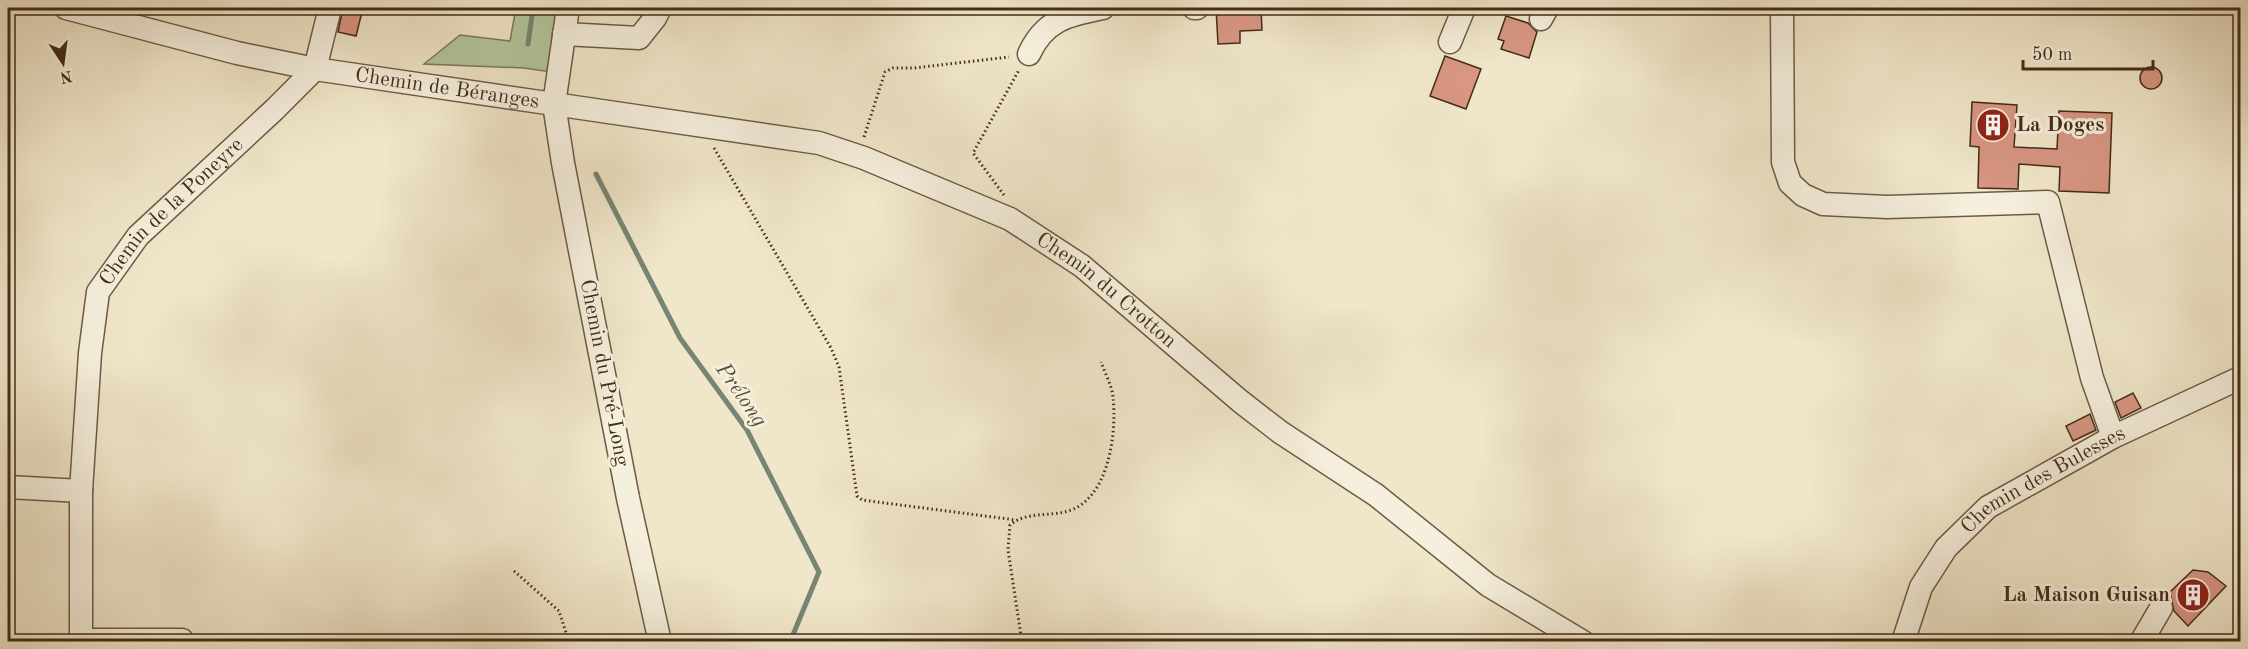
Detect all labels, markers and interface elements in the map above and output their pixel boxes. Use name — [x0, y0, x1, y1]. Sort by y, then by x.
north arrow — [33, 33, 93, 93]
scale bar — [2023, 33, 2154, 71]
text: 50 m — [2032, 46, 2072, 64]
street label: Chemin de Béranges — [354, 64, 541, 112]
text: N — [57, 66, 74, 85]
building icon: La Doges — [1975, 107, 2011, 143]
place label: La Doges — [2016, 115, 2104, 136]
street label: Chemin de la Poneyre — [96, 134, 247, 290]
street label: Chemin du Crotton — [1033, 229, 1180, 352]
street label: Chemin du Pré-Long — [576, 278, 633, 469]
water label: Prélong — [711, 358, 771, 431]
street label: Chemin des Bulesses — [1957, 422, 2128, 538]
building icon: La Maison Guisan — [2175, 577, 2211, 613]
place label: La Maison Guisan — [2002, 585, 2170, 606]

